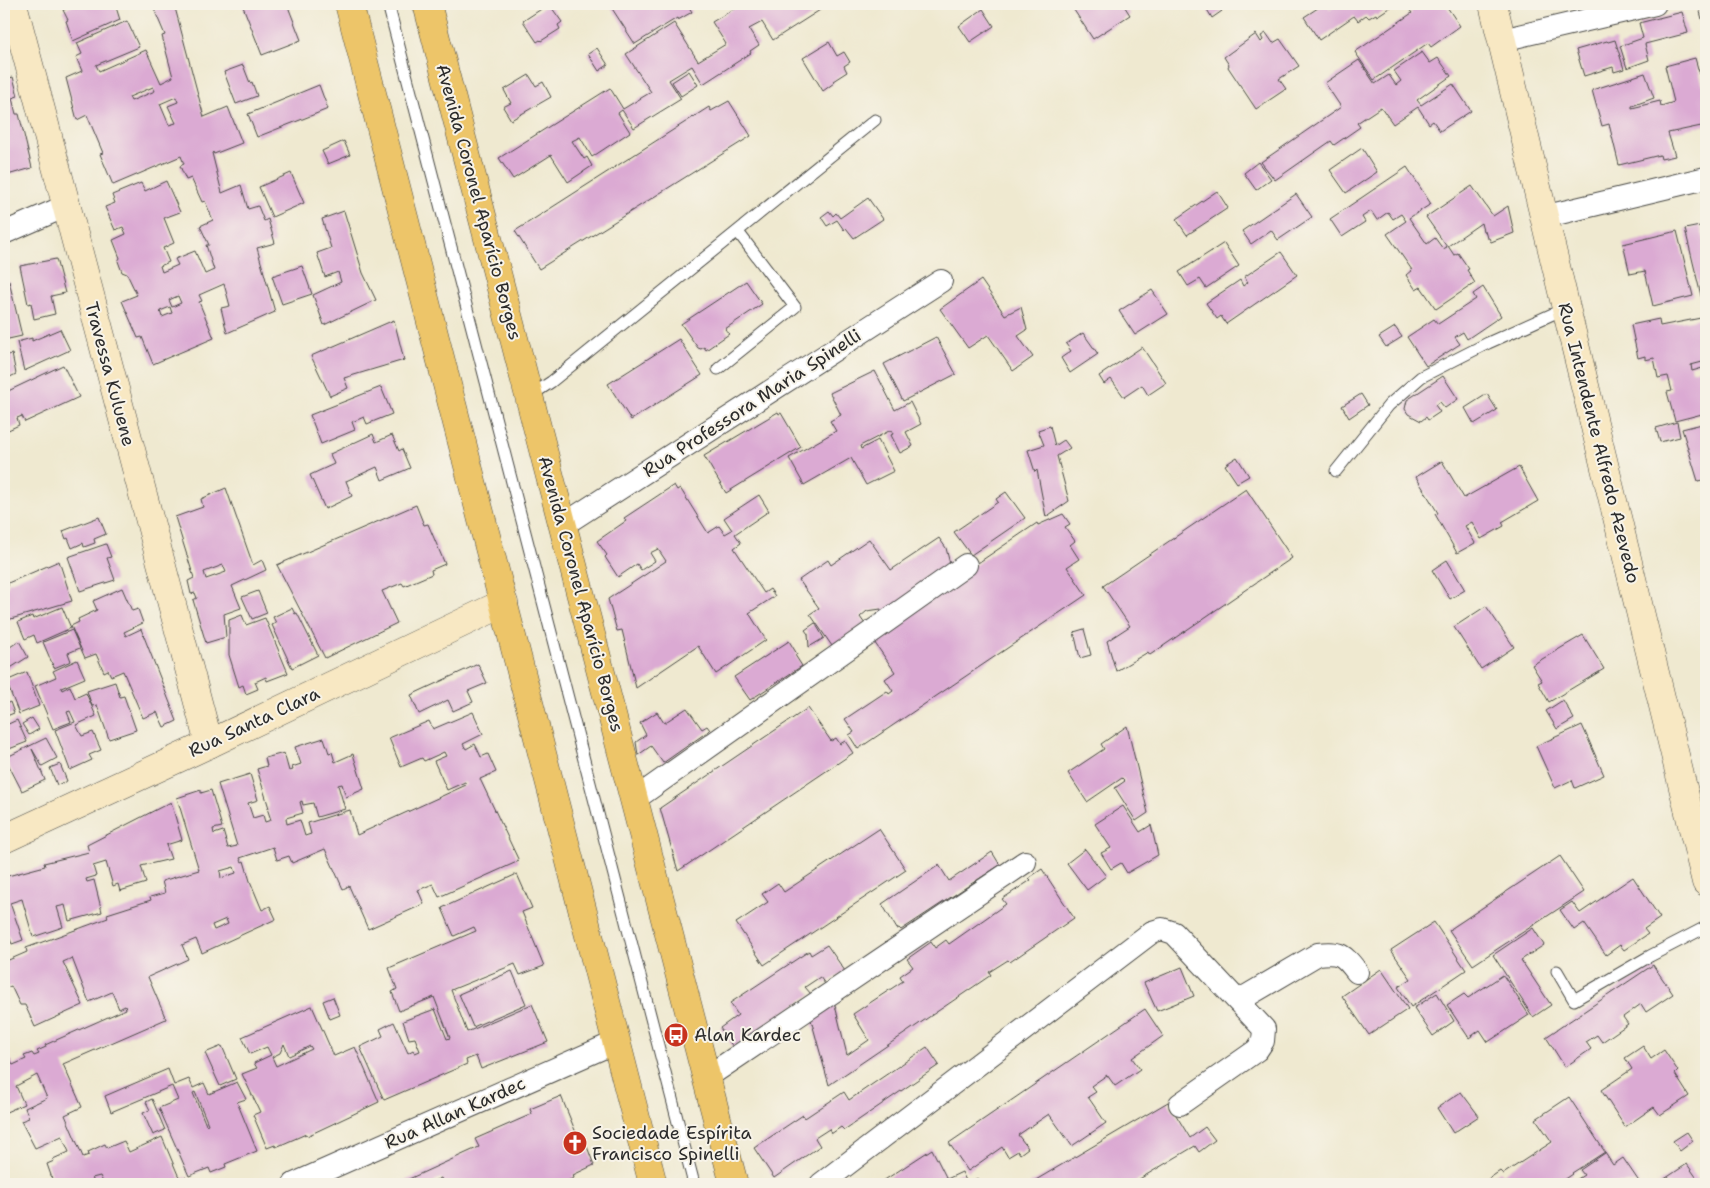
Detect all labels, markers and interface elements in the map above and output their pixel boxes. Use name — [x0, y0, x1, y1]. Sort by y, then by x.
street label: Avenida Coronel Aparício Borges — [431, 61, 527, 343]
street label: Travessa Kuluene — [79, 299, 141, 449]
street label: Rua Intendente Alfredo Azevedo — [1552, 300, 1646, 586]
street label: Rua Professora Maria Spinelli — [638, 323, 866, 483]
street label: Avenida Coronel Aparício Borges — [533, 453, 629, 735]
street label: Rua Santa Clara — [185, 681, 323, 763]
bus stop icon: Alan Kardec — [663, 1022, 689, 1048]
place label: Alan Kardec — [694, 1023, 801, 1047]
street label: Rua Allan Kardec — [381, 1071, 529, 1155]
place label: Sociedade Espírita Francisco Spinelli — [592, 1121, 752, 1166]
church icon: Sociedade Espírita Francisco Spinelli — [562, 1130, 588, 1156]

